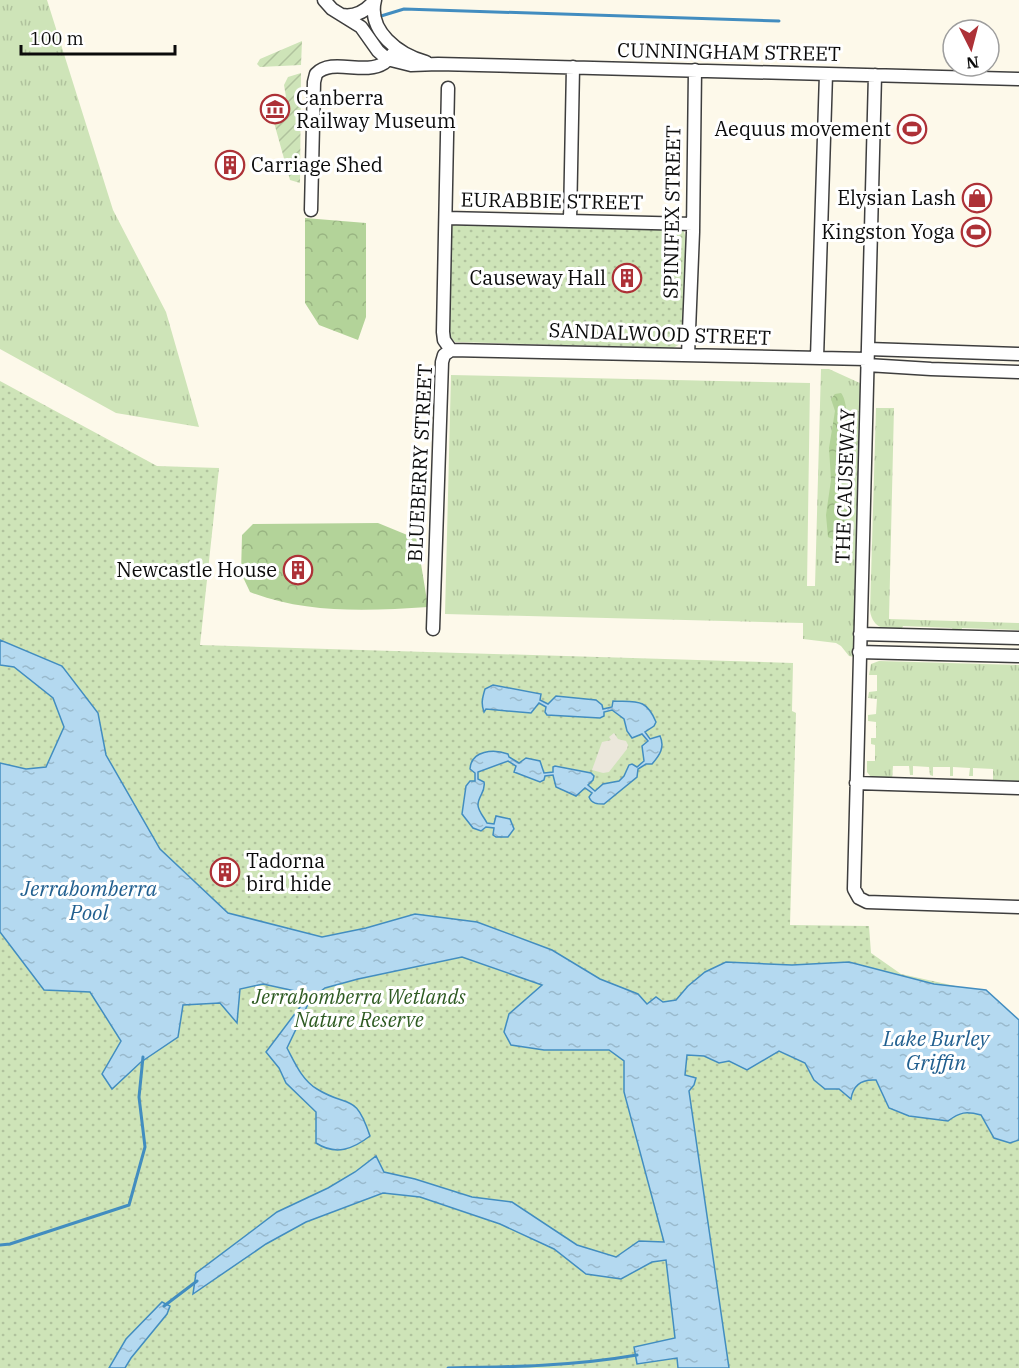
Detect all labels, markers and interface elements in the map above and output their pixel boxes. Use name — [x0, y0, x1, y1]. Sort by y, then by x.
scale bar — [21, 18, 176, 56]
north arrow — [941, 18, 1001, 78]
text: 100 m — [30, 27, 84, 50]
street label: CUNNINGHAM STREET — [617, 36, 841, 67]
text: N — [965, 52, 980, 74]
place label: Canberra Railway Museum — [296, 84, 456, 134]
museum icon: Canberra Railway Museum — [259, 93, 291, 125]
sports icon: Aequus movement — [896, 113, 928, 145]
place label: Aequus movement — [714, 115, 891, 142]
street label: SPINIFEX STREET — [656, 125, 687, 299]
building icon: Carriage Shed — [214, 149, 246, 181]
place label: Carriage Shed — [251, 151, 383, 178]
shop icon: Elysian Lash — [961, 182, 993, 214]
place label: Elysian Lash — [837, 184, 956, 211]
street label: EURABBIE STREET — [460, 185, 644, 216]
sports icon: Kingston Yoga — [960, 216, 992, 248]
place label: Kingston Yoga — [821, 218, 955, 245]
building icon: Causeway Hall — [611, 262, 643, 294]
place label: Causeway Hall — [469, 264, 606, 291]
street label: SANDALWOOD STREET — [548, 316, 772, 351]
street label: BLUEBERRY STREET — [401, 363, 438, 563]
street label: THE CAUSEWAY — [828, 408, 861, 564]
building icon: Newcastle House — [282, 554, 314, 586]
place label: Newcastle House — [116, 556, 277, 583]
place label: Tadorna bird hide — [246, 847, 332, 897]
building icon: Tadorna bird hide — [209, 856, 241, 888]
water label: Jerrabomberra Pool — [20, 874, 158, 926]
park label: Jerrabomberra Wetlands Nature Reserve — [251, 983, 466, 1033]
water label: Lake Burley Griffin — [882, 1024, 992, 1076]

